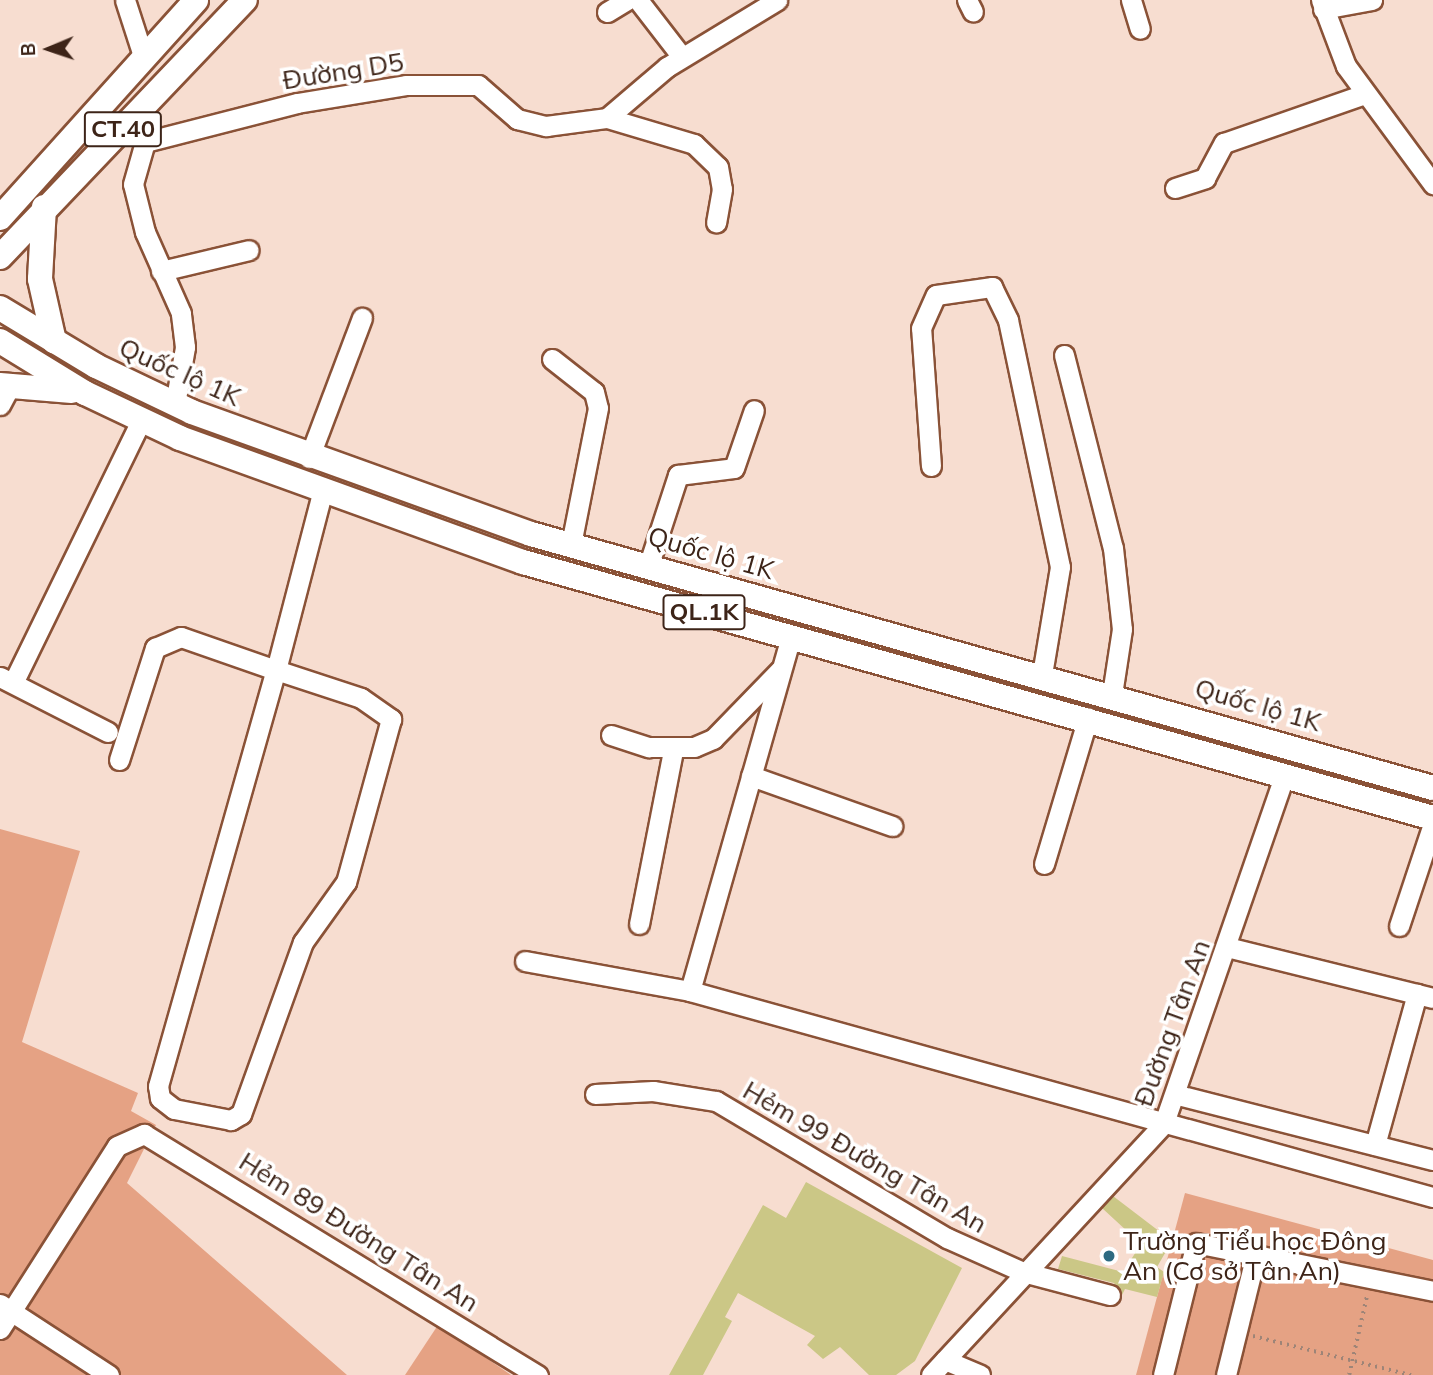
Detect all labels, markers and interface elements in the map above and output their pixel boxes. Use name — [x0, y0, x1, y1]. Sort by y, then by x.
north arrow — [14, 14, 84, 84]
text: B — [16, 43, 40, 57]
street label: Đường D5 — [280, 46, 406, 96]
road number: CT.40 — [83, 108, 163, 149]
street label: Quốc lộ 1K — [115, 331, 245, 413]
street label: Quốc lộ 1K — [644, 520, 778, 586]
road number: QL.1K — [662, 592, 746, 632]
street label: Quốc lộ 1K — [1191, 672, 1325, 738]
street label: Đường Tân An — [1127, 936, 1217, 1110]
street label: Hẻm 99 Đường Tân An — [738, 1074, 992, 1240]
street label: Hẻm 89 Đường Tân An — [234, 1146, 484, 1318]
place label: Trường Tiểu học Đông An (Cơ sở Tân An) — [1123, 1225, 1386, 1286]
marker: Trường Tiểu học Đông An (Cơ sở Tân An) — [1101, 1248, 1117, 1264]

